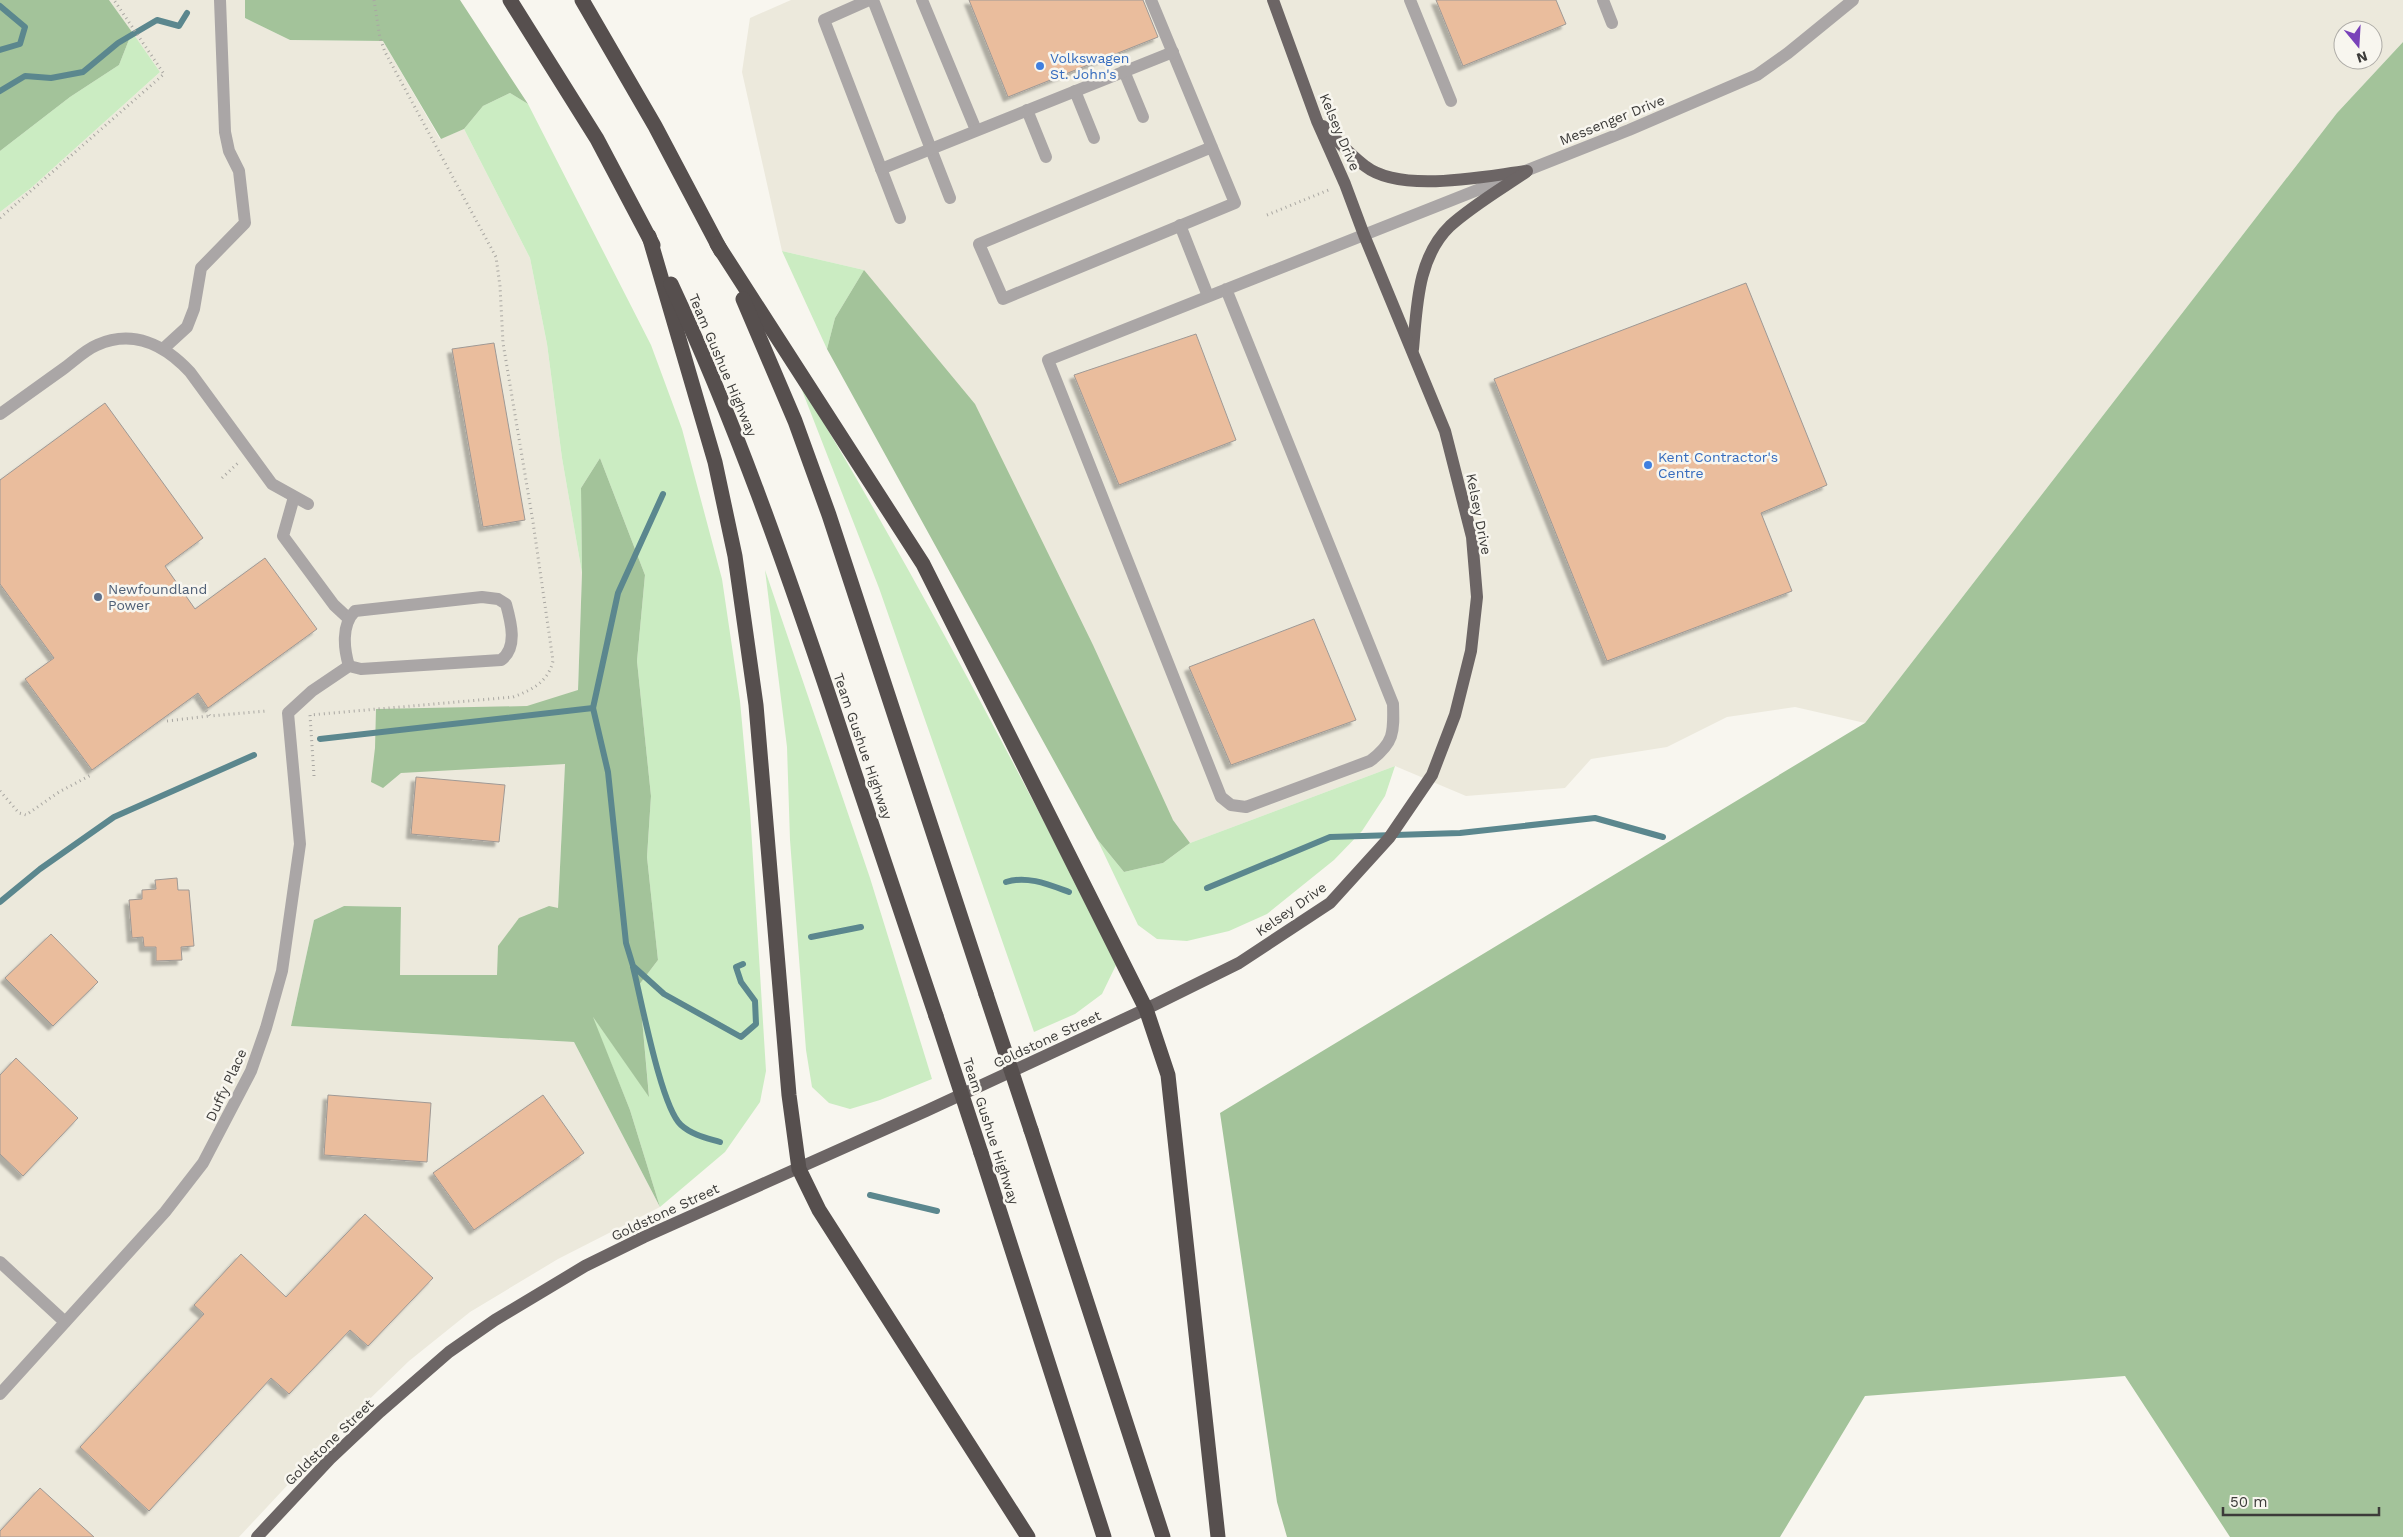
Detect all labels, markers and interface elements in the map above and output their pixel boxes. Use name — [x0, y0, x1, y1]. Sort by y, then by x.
north arrow — [2333, 20, 2383, 70]
text: N — [2355, 48, 2369, 67]
place label: Volkswagen St. John's — [1050, 50, 1130, 82]
marker: Volkswagen St. John's — [1034, 60, 1046, 72]
street label: Kelsey Drive — [1317, 91, 1363, 173]
street label: Messenger Drive — [1557, 92, 1667, 148]
street label: Team Gushue Highway — [686, 291, 761, 440]
place label: Kent Contractor's Centre — [1658, 449, 1778, 481]
marker: Kent Contractor's Centre — [1642, 459, 1654, 471]
street label: Kelsey Drive — [1463, 472, 1495, 556]
place label: Newfoundland Power — [108, 581, 207, 613]
marker: Newfoundland Power — [92, 591, 104, 603]
street label: Team Gushue Highway — [830, 671, 896, 822]
street label: Kelsey Drive — [1253, 879, 1329, 939]
street label: Goldstone Street — [991, 1007, 1103, 1071]
street label: Duffy Place — [202, 1046, 250, 1124]
street label: Team Gushue Highway — [960, 1055, 1023, 1207]
street label: Goldstone Street — [609, 1180, 721, 1244]
street label: Goldstone Street — [281, 1396, 377, 1488]
scale bar — [2223, 1484, 2379, 1516]
text: 50 m — [2230, 1493, 2267, 1511]

